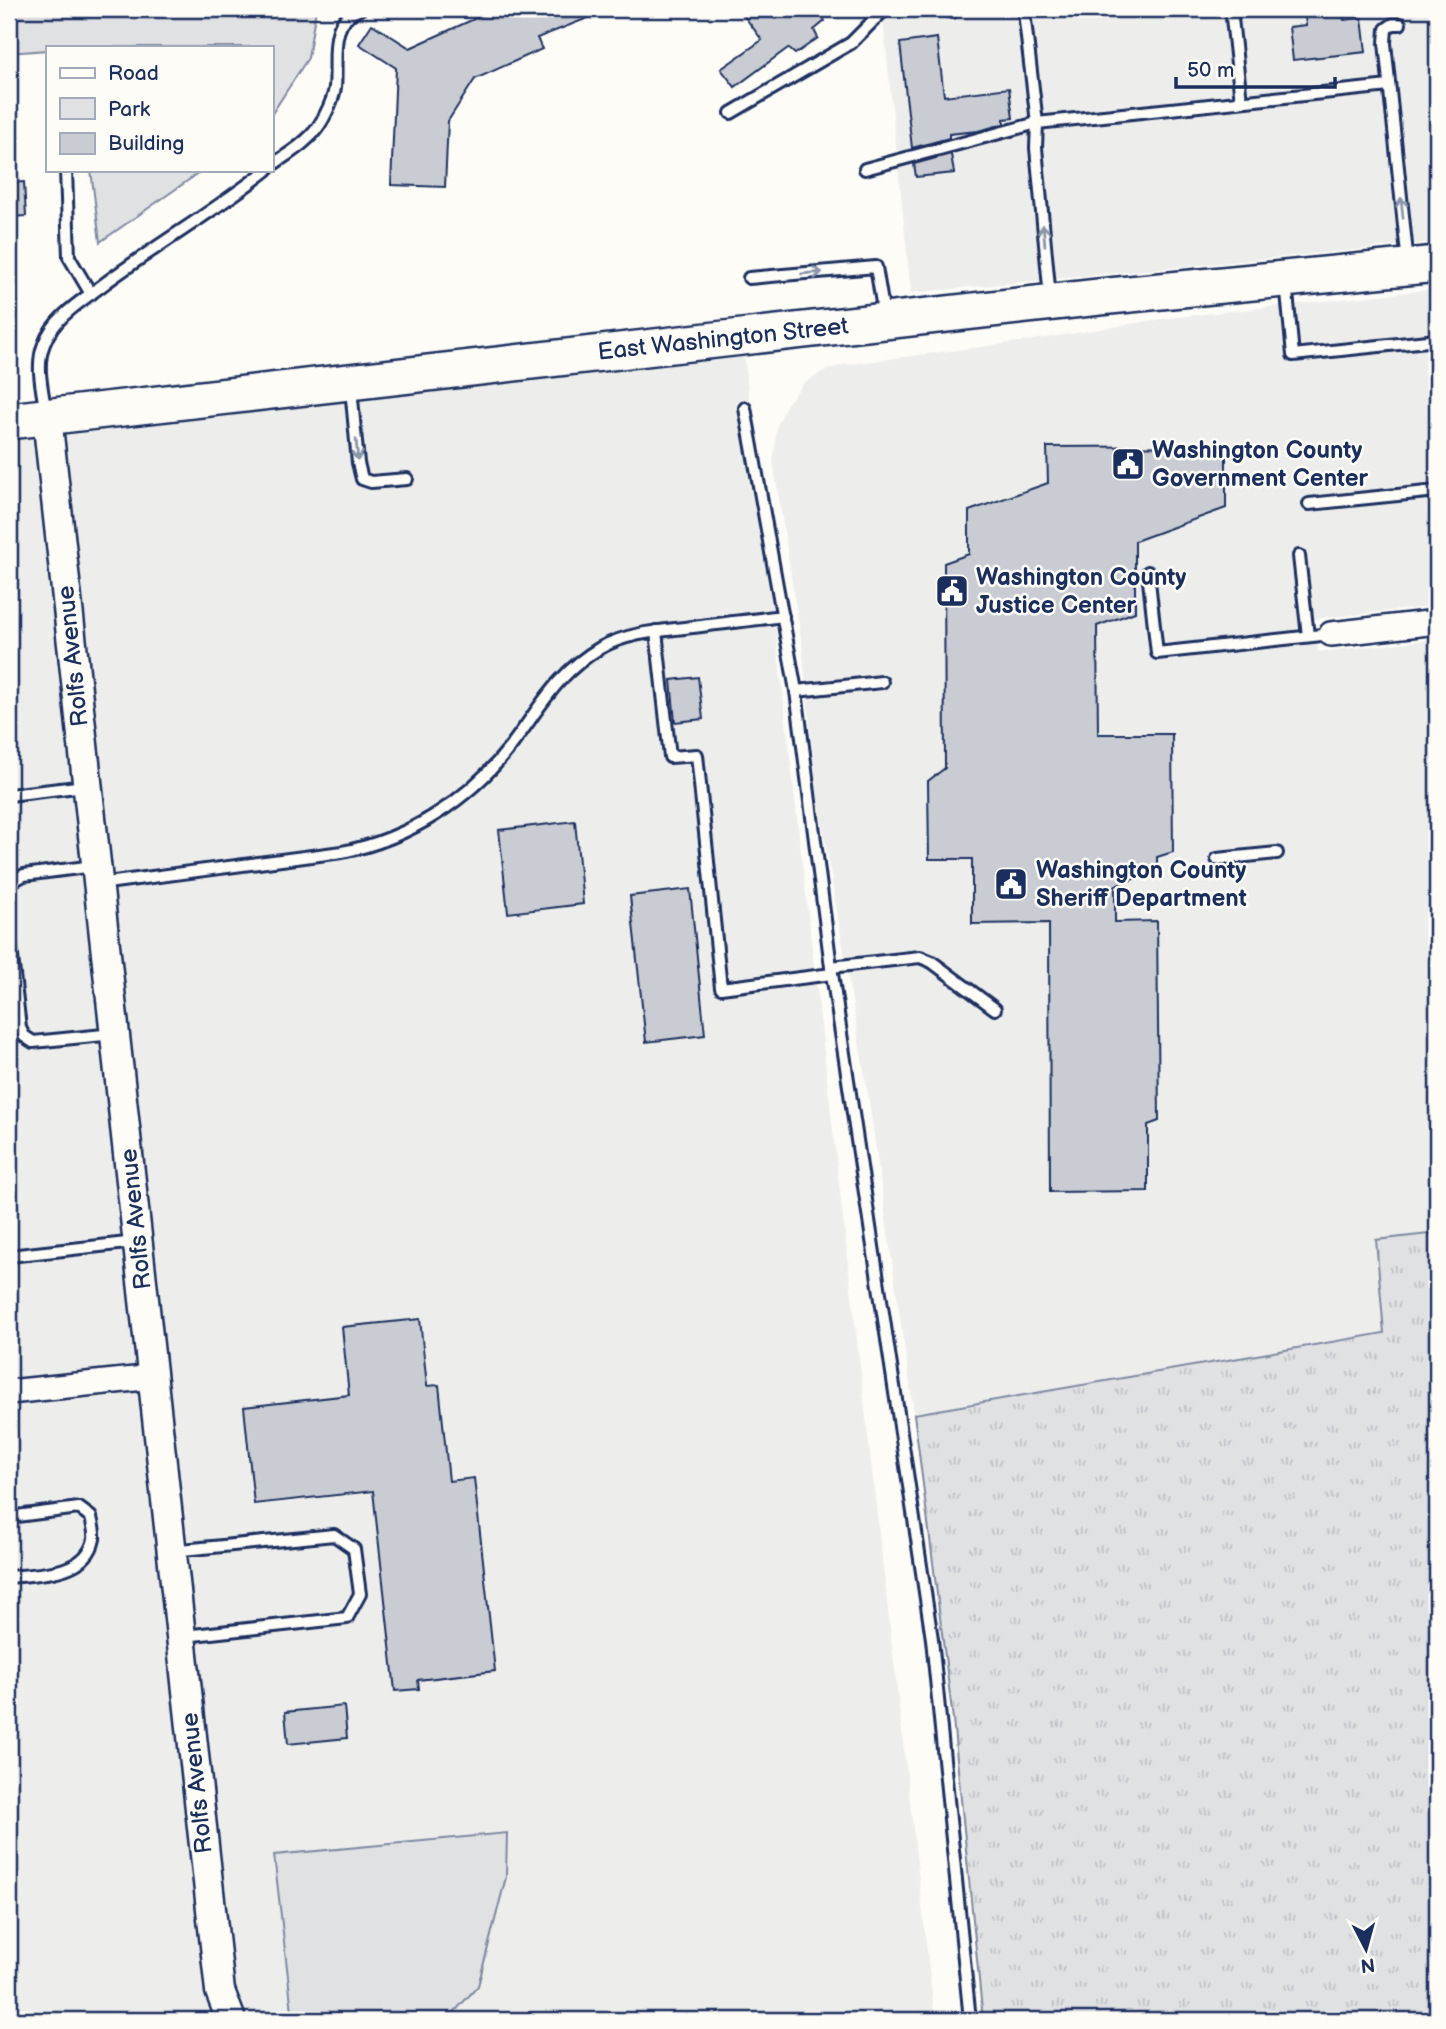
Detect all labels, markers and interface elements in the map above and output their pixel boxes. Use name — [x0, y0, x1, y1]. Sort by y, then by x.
legend — [46, 46, 273, 172]
scale bar — [1176, 46, 1336, 90]
text: 50 m — [1187, 58, 1234, 83]
text: Road — [108, 61, 159, 86]
text: Park — [108, 97, 151, 122]
text: Building — [108, 131, 184, 156]
one-way arrow — [1395, 197, 1408, 220]
one-way arrow — [1037, 224, 1050, 247]
one-way arrow — [801, 266, 823, 279]
street label: East Washington Street — [596, 311, 851, 367]
place label: Washington County Government Center — [1152, 436, 1368, 493]
one-way arrow — [350, 438, 363, 461]
public building icon: Washington County Government Center — [1109, 445, 1147, 483]
place label: Washington County Justice Center — [976, 563, 1186, 620]
public building icon: Washington County Justice Center — [933, 572, 971, 610]
street label: Rolfs Avenue — [51, 584, 95, 728]
place label: Washington County Sheriff Department — [1036, 856, 1247, 913]
public building icon: Washington County Sheriff Department — [992, 865, 1030, 903]
street label: Rolfs Avenue — [114, 1147, 158, 1291]
street label: Rolfs Avenue — [175, 1711, 219, 1855]
north arrow — [1330, 1913, 1400, 1983]
text: N — [1359, 1952, 1376, 1977]

